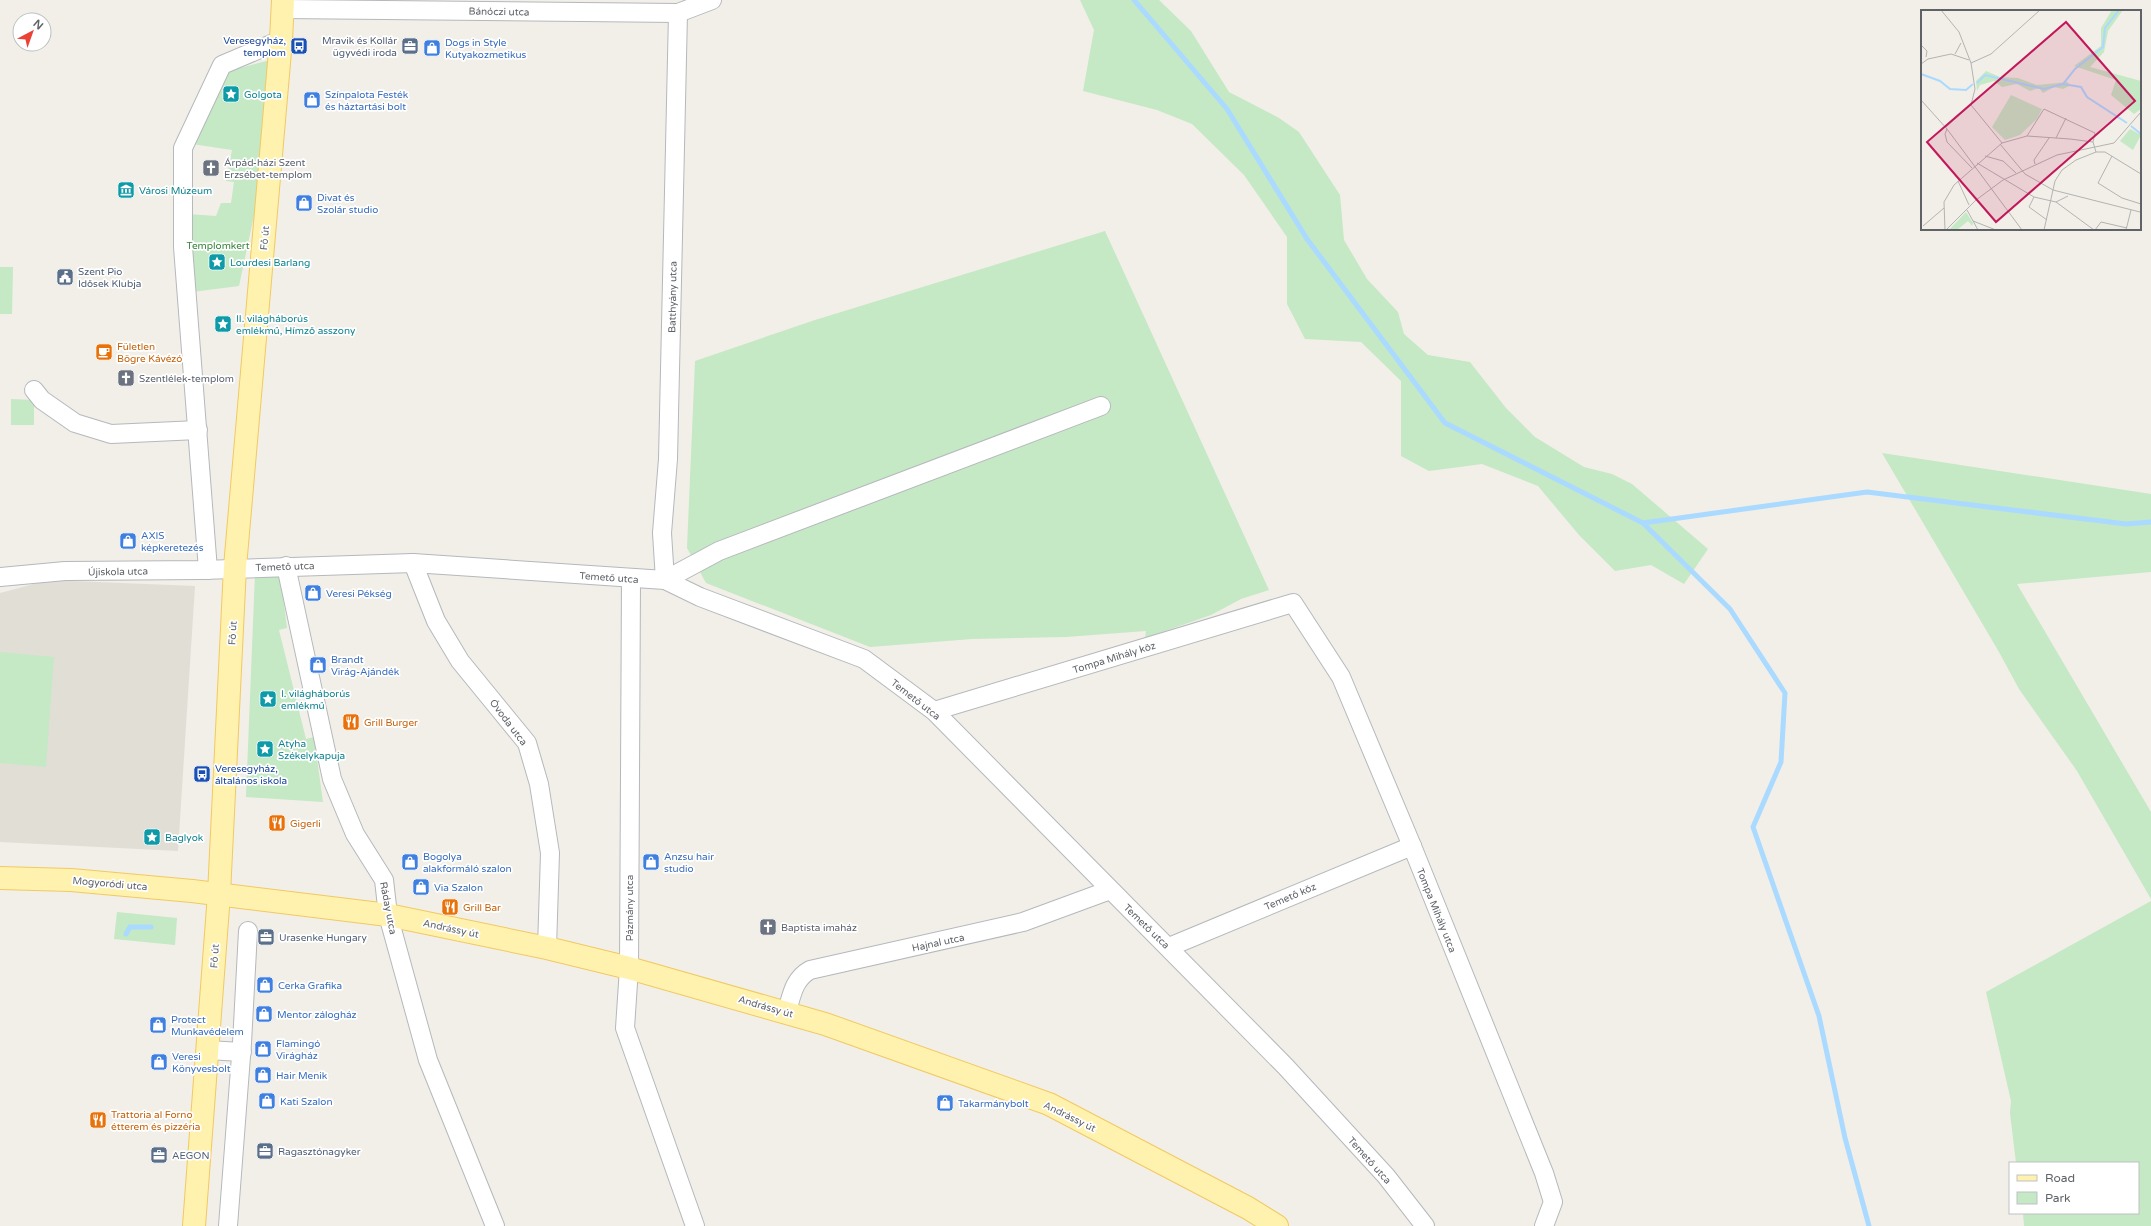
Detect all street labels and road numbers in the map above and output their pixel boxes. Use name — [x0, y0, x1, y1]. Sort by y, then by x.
street label: Bánóczi utca — [468, 5, 530, 19]
street label: Fő út — [258, 225, 272, 251]
street label: Batthyány utca — [666, 261, 680, 333]
street label: Temető utca — [255, 560, 315, 574]
street label: Újiskola utca — [88, 565, 148, 579]
street label: Temető utca — [579, 570, 639, 586]
street label: Fő út — [226, 620, 240, 645]
street label: Tompa Mihály köz — [1071, 640, 1157, 676]
street label: Temető utca — [888, 677, 942, 723]
street label: Óvoda utca — [487, 697, 529, 748]
street label: Tompa Mihály utca — [1414, 866, 1459, 954]
street label: Mogyoródi utca — [72, 875, 148, 893]
street label: Pázmány utca — [624, 875, 636, 941]
street label: Ráday utca — [377, 881, 399, 936]
street label: Temető köz — [1263, 881, 1318, 913]
street label: Temető utca — [1121, 902, 1172, 952]
street label: Andrássy út — [422, 917, 480, 941]
street label: Hajnal utca — [911, 932, 966, 954]
street label: Fő út — [208, 943, 222, 969]
street label: Andrássy út — [737, 993, 795, 1021]
street label: Andrássy út — [1041, 1099, 1098, 1135]
street label: Temető utca — [1345, 1135, 1394, 1187]

